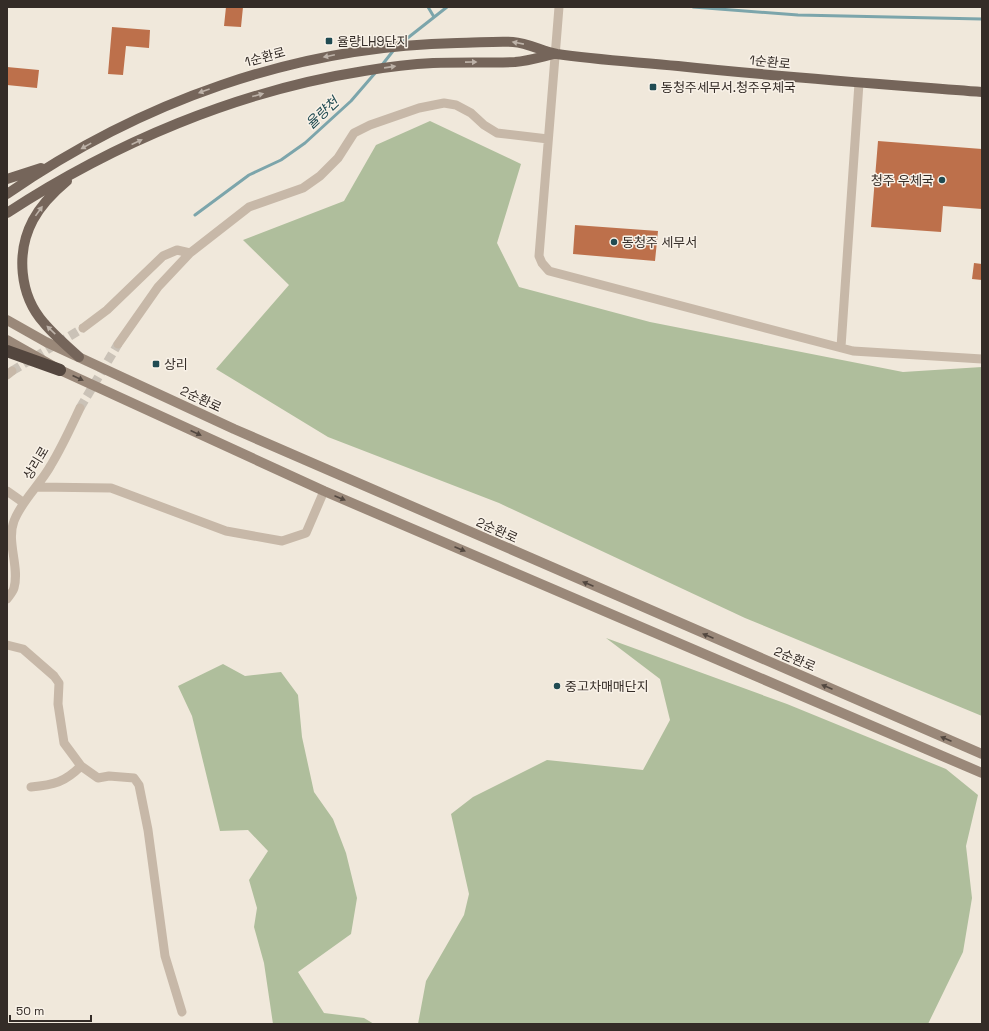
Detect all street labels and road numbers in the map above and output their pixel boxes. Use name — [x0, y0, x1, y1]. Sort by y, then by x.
street label: 1순환로 — [243, 43, 287, 71]
street label: 1순환로 — [749, 51, 791, 73]
street label: 2순환로 — [178, 382, 224, 416]
street label: 상리로 — [19, 443, 53, 483]
street label: 2순환로 — [474, 513, 520, 547]
street label: 2순환로 — [772, 643, 818, 675]

